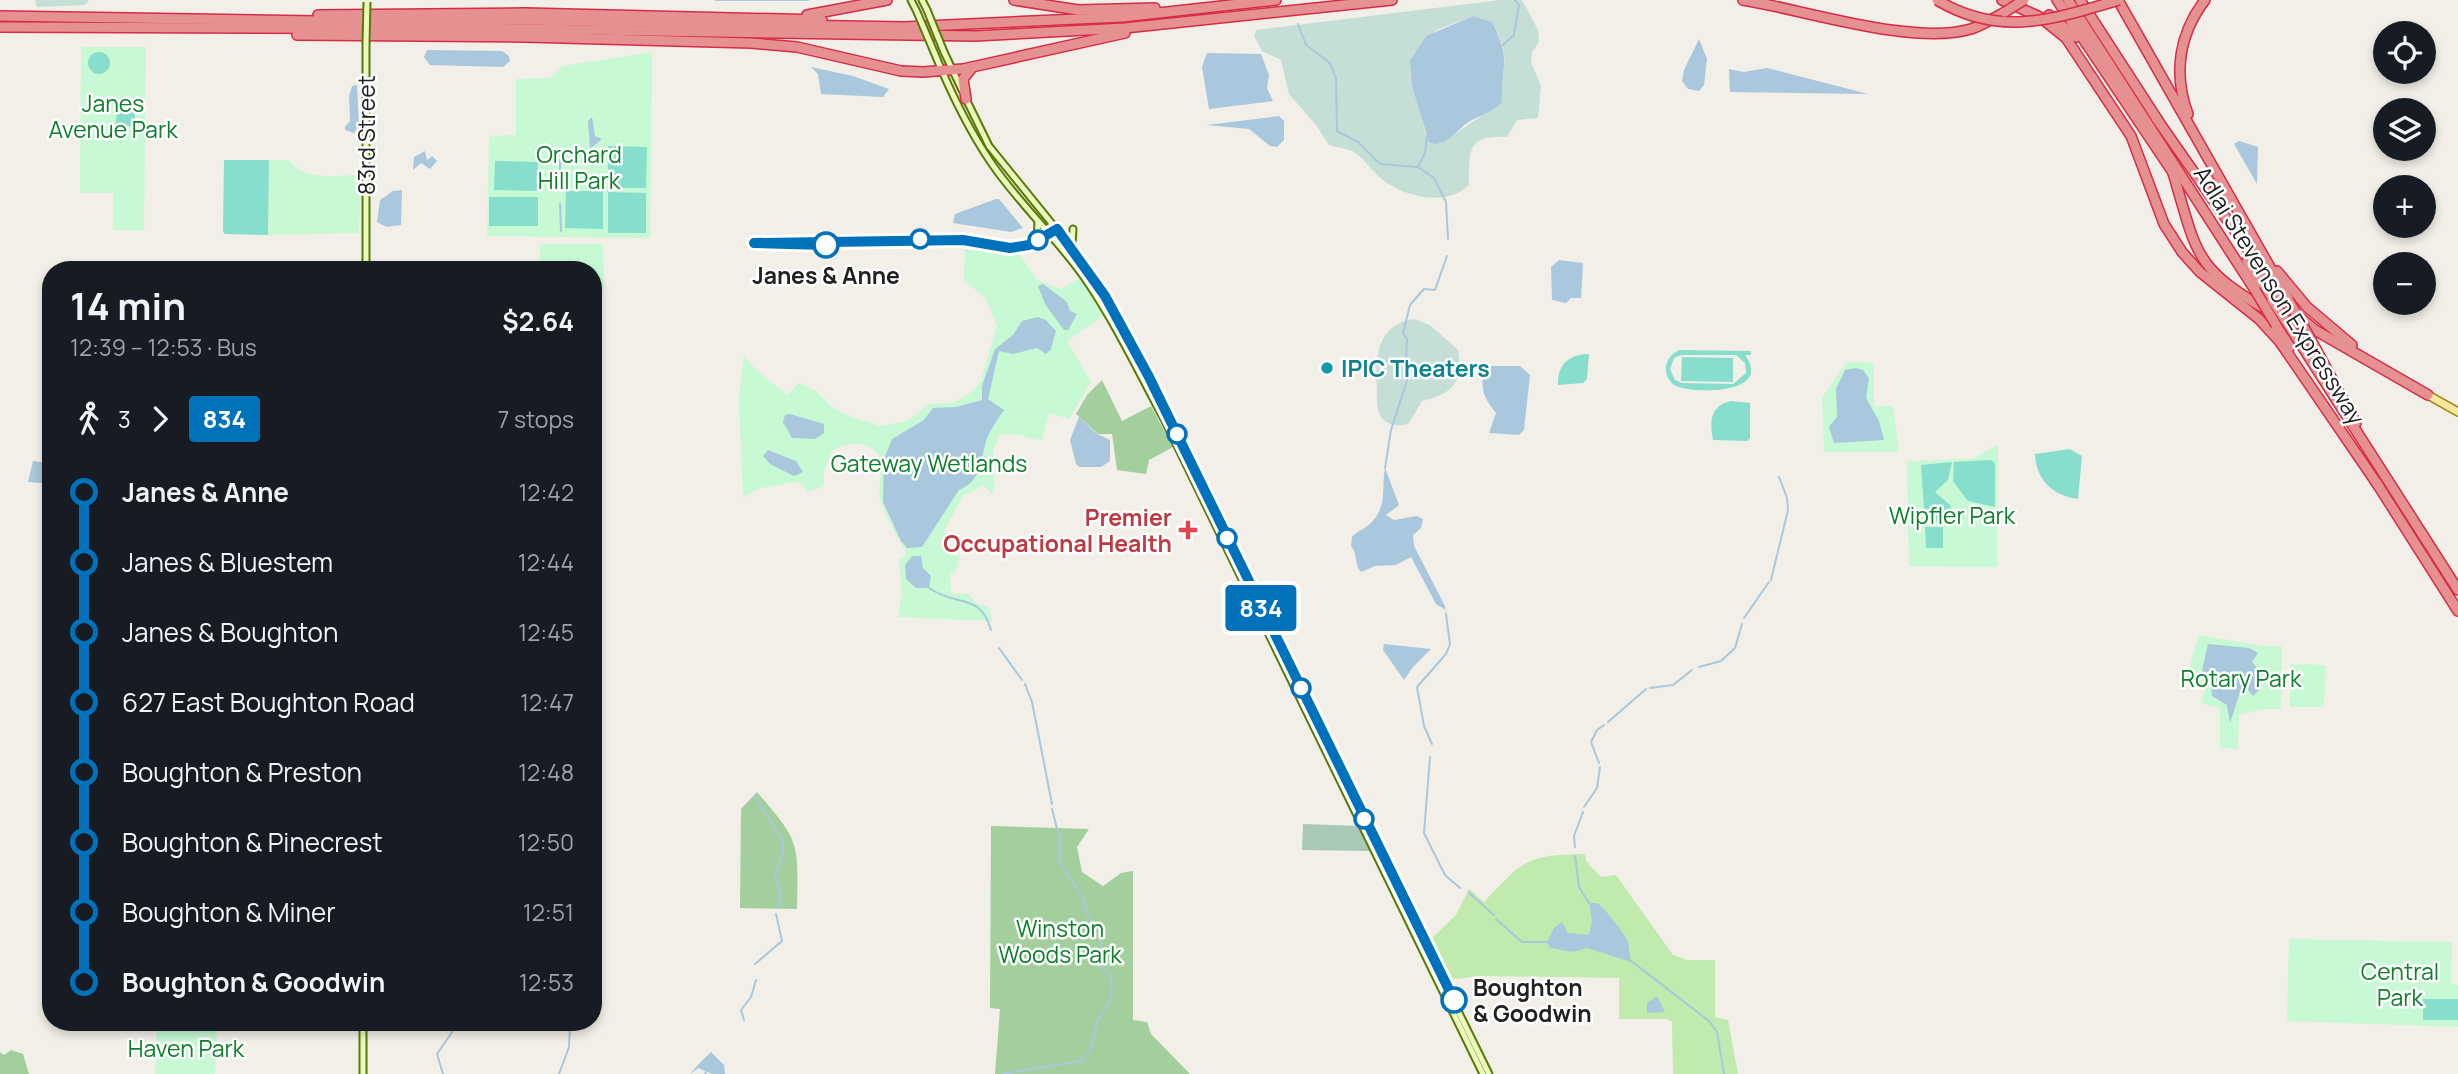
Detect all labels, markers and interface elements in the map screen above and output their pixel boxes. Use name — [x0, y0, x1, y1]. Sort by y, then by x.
map controls — [2373, 21, 2436, 315]
button: locate — [2373, 21, 2436, 84]
street label: 83rd Street — [350, 75, 382, 195]
park label: Janes Avenue Park — [48, 87, 178, 145]
button: layers — [2373, 98, 2436, 161]
park label: Orchard Hill Park — [536, 138, 622, 196]
street label: Adlai Stevenson Expressway — [2187, 160, 2373, 430]
button: + — [2373, 175, 2436, 238]
unlabelled marker — [910, 229, 930, 249]
unlabelled marker — [1028, 230, 1048, 250]
marker: Janes & Anne — [813, 232, 839, 258]
button: − — [2373, 252, 2436, 315]
place label: Janes & Anne — [752, 259, 900, 291]
text: 14 min — [70, 279, 186, 331]
text: $2.64 — [502, 303, 574, 339]
text: 12:39 – 12:53 · Bus — [70, 331, 257, 363]
place label: IPIC Theaters — [1341, 352, 1490, 384]
marker: IPIC Theaters — [1319, 360, 1335, 376]
icon: walk — [70, 400, 108, 438]
icon: forward — [141, 400, 179, 438]
text: 834 — [203, 402, 246, 435]
text: 3 — [118, 403, 131, 435]
text: 7 stops — [498, 403, 574, 435]
unlabelled marker — [1167, 424, 1187, 444]
park label: Gateway Wetlands — [831, 447, 1027, 479]
text: Janes & Anne — [122, 474, 289, 510]
text: 12:42 — [518, 476, 574, 508]
park label: Wipfler Park — [1889, 499, 2016, 531]
place label: Premier Occupational Health — [943, 501, 1172, 559]
marker: Premier Occupational Health — [1178, 520, 1198, 540]
unlabelled marker — [1217, 528, 1237, 548]
text: Janes & Bluestem — [122, 544, 333, 580]
text: 12:44 — [518, 546, 574, 578]
line badge: 834 — [1221, 585, 1301, 631]
text: 834 — [1239, 591, 1283, 624]
text: Janes & Boughton — [122, 614, 338, 650]
text: 12:45 — [518, 616, 574, 648]
park label: Rotary Park — [2181, 662, 2302, 694]
unlabelled marker — [1291, 678, 1311, 698]
text: 627 East Boughton Road — [122, 684, 415, 720]
text: 12:47 — [520, 686, 574, 718]
text: Boughton & Preston — [122, 754, 362, 790]
text: 12:48 — [518, 756, 574, 788]
unlabelled marker — [1354, 809, 1374, 829]
text: Boughton & Pinecrest — [122, 824, 383, 860]
text: 12:50 — [518, 826, 574, 858]
text: Boughton & Miner — [122, 894, 336, 930]
text: 12:51 — [523, 896, 574, 928]
park label: Winston Woods Park — [998, 912, 1122, 970]
park label: Central Park — [2361, 955, 2439, 1013]
text: Boughton & Goodwin — [122, 964, 385, 1000]
text: 12:53 — [519, 966, 574, 998]
place label: Boughton & Goodwin — [1473, 971, 1592, 1029]
marker: Boughton & Goodwin — [1441, 987, 1467, 1013]
park label: Haven Park — [128, 1032, 245, 1064]

